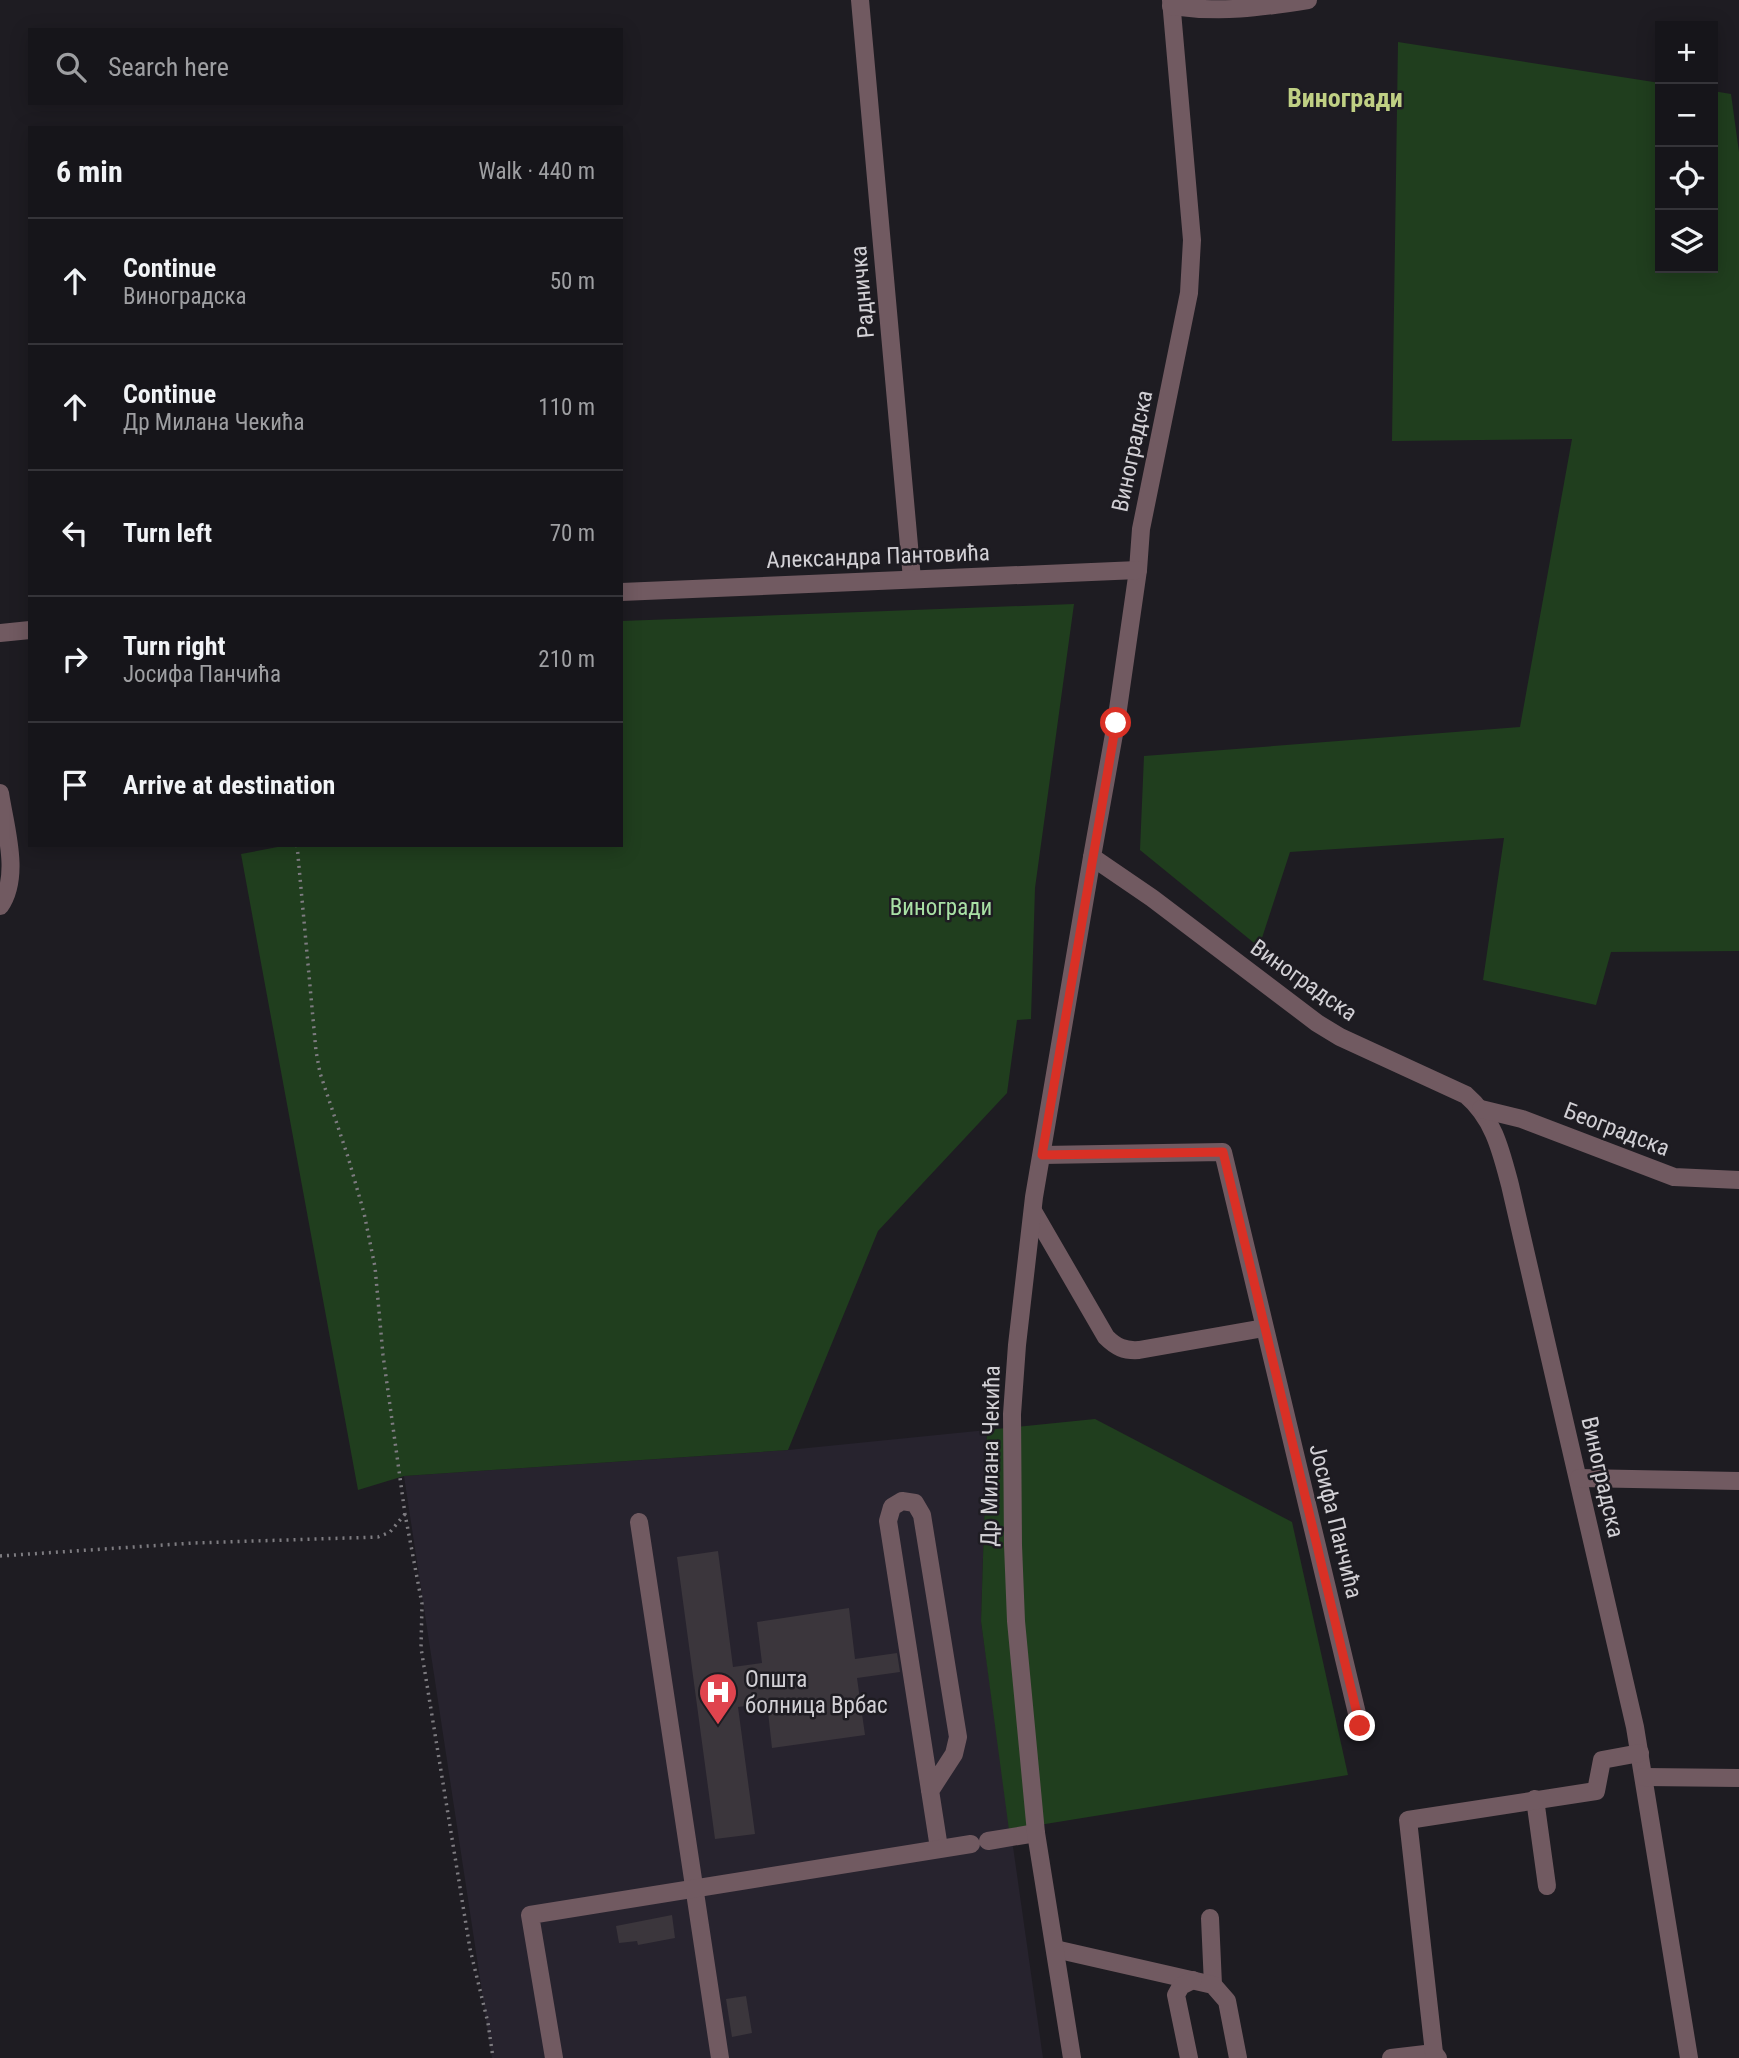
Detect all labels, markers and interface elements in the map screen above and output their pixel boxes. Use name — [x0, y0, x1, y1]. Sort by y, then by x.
map controls — [1655, 21, 1718, 273]
button: + — [1655, 21, 1718, 84]
search box — [28, 28, 623, 105]
icon: search — [52, 48, 90, 86]
text: Search here — [108, 52, 229, 82]
district label: Виногради — [1287, 83, 1403, 113]
button: − — [1655, 84, 1718, 147]
button: locate — [1655, 147, 1718, 210]
text: 6 min — [56, 154, 123, 189]
text: Walk · 440 m — [478, 158, 595, 185]
button: layers — [1655, 210, 1718, 273]
street label: Радничка — [845, 245, 880, 339]
text: Continue — [123, 253, 216, 283]
icon: ahead — [56, 262, 94, 300]
text: 50 m — [550, 268, 595, 295]
text: Виноградска — [123, 283, 246, 310]
text: Continue — [123, 379, 216, 409]
icon: ahead — [56, 388, 94, 426]
street label: Виноградска — [1106, 388, 1159, 514]
text: 110 m — [538, 394, 595, 421]
text: Др Милана Чекића — [123, 409, 304, 436]
icon: left — [56, 514, 94, 552]
text: Turn left — [123, 518, 212, 548]
text: 70 m — [550, 520, 595, 547]
street label: Александра Пантовића — [766, 539, 990, 574]
text: Turn right — [123, 631, 225, 661]
icon: right — [56, 640, 94, 678]
text: 210 m — [538, 646, 595, 673]
text: Јосифа Панчића — [123, 661, 281, 688]
route start — [1100, 707, 1131, 738]
icon: arrive — [56, 766, 94, 804]
text: Arrive at destination — [123, 770, 335, 800]
park label: Виногради — [890, 894, 992, 921]
street label: Виноградска — [1245, 934, 1362, 1027]
street label: Београдска — [1560, 1097, 1673, 1162]
street label: Др Милана Чекића — [975, 1365, 1006, 1547]
street label: Виноградска — [1575, 1414, 1630, 1540]
street label: Јосифа Панчића — [1303, 1441, 1368, 1601]
place label: Општа болница Врбас — [745, 1666, 888, 1719]
hospital icon: Општа болница Врбас — [697, 1671, 739, 1726]
route end — [1344, 1710, 1375, 1741]

